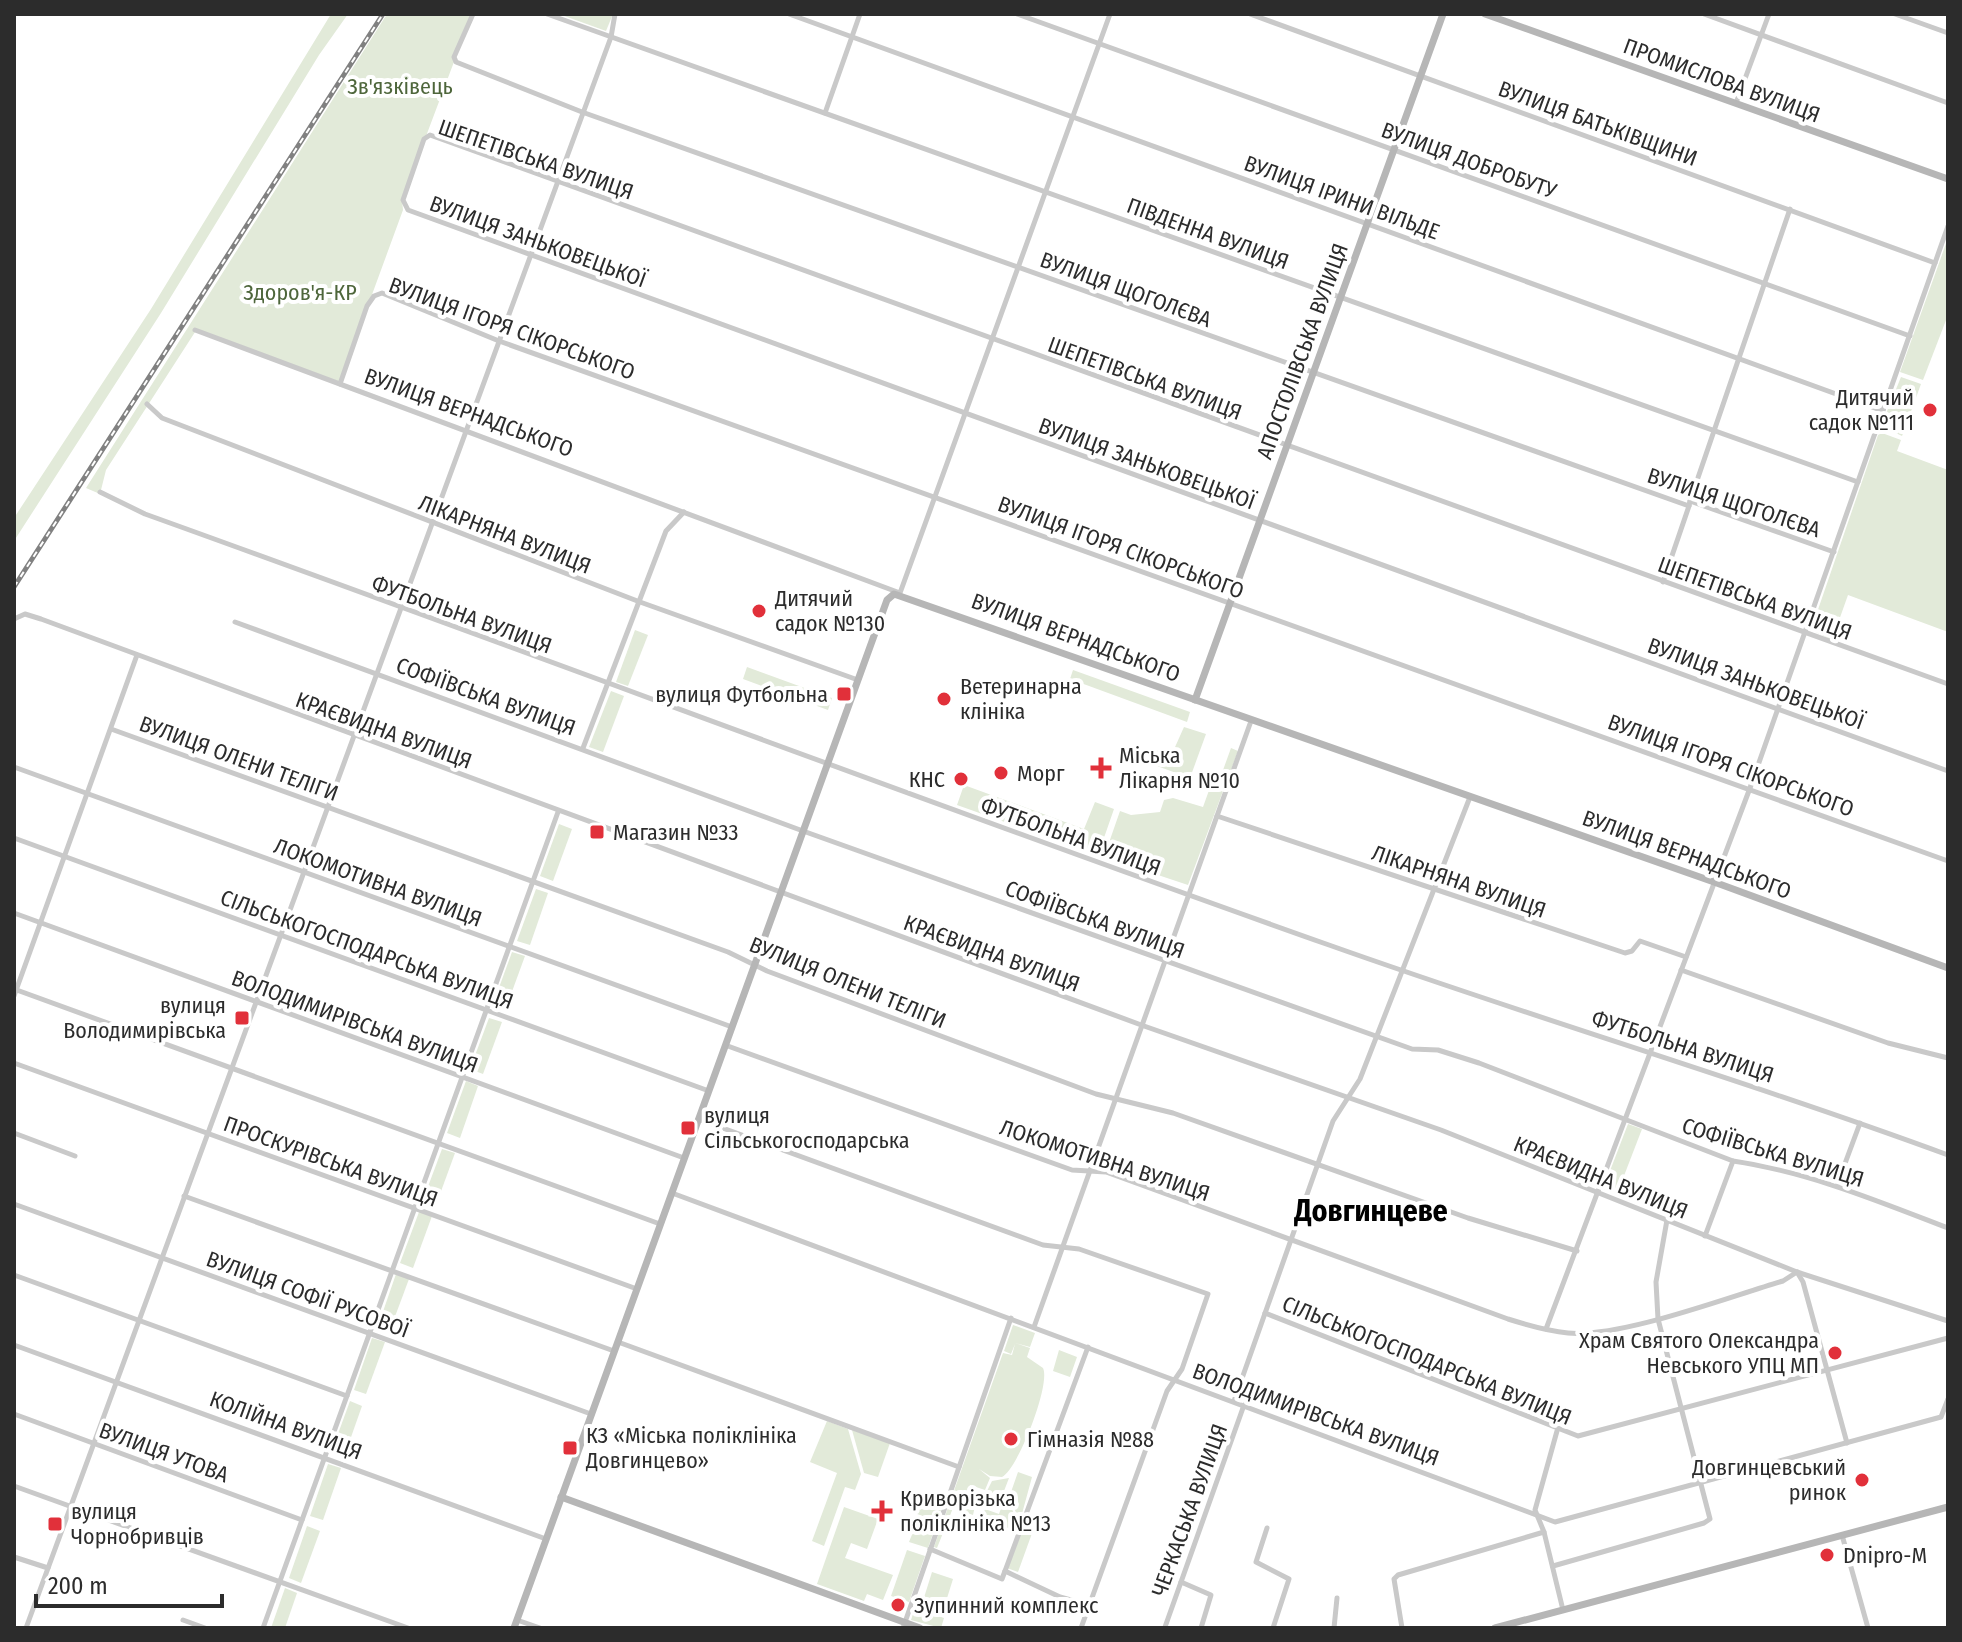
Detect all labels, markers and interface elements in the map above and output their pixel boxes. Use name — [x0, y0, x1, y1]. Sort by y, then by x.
street label: ПРОМИСЛОВА ВУЛИЦЯ — [1620, 32, 1824, 129]
park label: Зв'язківець — [347, 73, 453, 100]
street label: ВУЛИЦЯ БАТЬКІВЩИНИ — [1495, 75, 1701, 172]
street label: ШЕПЕТІВСЬКА ВУЛИЦЯ — [435, 113, 637, 206]
street label: ВУЛИЦЯ ДОБРОБУТУ — [1378, 116, 1560, 205]
street label: ВУЛИЦЯ ІРИНИ ВІЛЬДЕ — [1241, 150, 1443, 245]
street label: ВУЛИЦЯ ЗАНЬКОВЕЦЬКОЇ — [426, 190, 651, 294]
street label: ПІВДЕННА ВУЛИЦЯ — [1123, 192, 1292, 275]
street label: АПОСТОЛІВСЬКА ВУЛИЦЯ — [1251, 240, 1354, 463]
street label: ВУЛИЦЯ ЩОГОЛЄВА — [1037, 246, 1216, 333]
street label: ВУЛИЦЯ ІГОРЯ СІКОРСЬКОГО — [385, 271, 639, 386]
park label: Здоров'я-КР — [243, 279, 357, 306]
street label: ШЕПЕТІВСЬКА ВУЛИЦЯ — [1044, 331, 1246, 426]
street label: ВУЛИЦЯ ВЕРНАДСЬКОГО — [361, 362, 577, 463]
place label: Дитячий садок №111 — [1809, 384, 1914, 436]
marker: Дитячий садок №111 — [1921, 401, 1939, 419]
street label: ВУЛИЦЯ ЗАНЬКОВЕЦЬКОЇ — [1035, 412, 1260, 516]
street label: ВУЛИЦЯ ЩОГОЛЄВА — [1644, 462, 1824, 543]
street label: ЛІКАРНЯНА ВУЛИЦЯ — [415, 489, 595, 580]
street label: ВУЛИЦЯ ІГОРЯ СІКОРСЬКОГО — [994, 490, 1248, 605]
street label: ШЕПЕТІВСЬКА ВУЛИЦЯ — [1654, 551, 1856, 646]
street label: ФУТБОЛЬНА ВУЛИЦЯ — [368, 569, 556, 660]
place label: Дитячий садок №130 — [774, 585, 885, 637]
street label: ВУЛИЦЯ ВЕРНАДСЬКОГО — [968, 587, 1184, 688]
marker: Дитячий садок №130 — [750, 602, 768, 620]
street label: ВУЛИЦЯ ЗАНЬКОВЕЦЬКОЇ — [1644, 632, 1869, 736]
street label: СОФІЇВСЬКА ВУЛИЦЯ — [393, 651, 579, 741]
place label: Ветеринарна клініка — [960, 673, 1082, 725]
place label: вулиця Футбольна — [655, 681, 828, 708]
marker: вулиця Футбольна — [835, 685, 853, 703]
street label: КРАЄВИДНА ВУЛИЦЯ — [292, 686, 476, 775]
marker: Ветеринарна клініка — [935, 690, 953, 708]
street label: ВУЛИЦЯ ІГОРЯ СІКОРСЬКОГО — [1604, 708, 1858, 823]
street label: ВУЛИЦЯ ОЛЕНИ ТЕЛІГИ — [136, 710, 342, 807]
place label: Міська Лікарня №10 — [1119, 742, 1240, 794]
marker: Міська Лікарня №10 — [1090, 757, 1112, 779]
place label: Морг — [1017, 760, 1065, 787]
marker: Морг — [992, 764, 1010, 782]
place label: КНС — [909, 766, 945, 793]
marker: КНС — [952, 770, 970, 788]
street label: ФУТБОЛЬНА ВУЛИЦЯ — [977, 791, 1165, 882]
street label: ВУЛИЦЯ ВЕРНАДСЬКОГО — [1579, 804, 1795, 905]
place label: Магазин №33 — [613, 819, 738, 846]
marker: Магазин №33 — [588, 823, 606, 841]
street label: ЛОКОМОТИВНА ВУЛИЦЯ — [270, 832, 485, 933]
street label: ЛІКАРНЯНА ВУЛИЦЯ — [1368, 839, 1549, 924]
street label: СОФІЇВСЬКА ВУЛИЦЯ — [1002, 874, 1188, 964]
street label: СІЛЬСЬКОГОСПОДАРСЬКА ВУЛИЦЯ — [217, 884, 517, 1015]
street label: КРАЄВИДНА ВУЛИЦЯ — [900, 909, 1084, 998]
street label: ВУЛИЦЯ ОЛЕНИ ТЕЛІГИ — [746, 931, 950, 1034]
street label: ВОЛОДИМИРІВСЬКА ВУЛИЦЯ — [228, 964, 482, 1079]
place label: вулиця Володимирівська — [63, 992, 226, 1044]
street label: ФУТБОЛЬНА ВУЛИЦЯ — [1589, 1004, 1777, 1089]
marker: вулиця Володимирівська — [233, 1009, 251, 1027]
place label: вулиця Сільськогосподарська — [704, 1102, 909, 1154]
street label: ПРОСКУРІВСЬКА ВУЛИЦЯ — [220, 1110, 442, 1213]
street label: СОФІЇВСЬКА ВУЛИЦЯ — [1679, 1112, 1867, 1193]
street label: ЛОКОМОТИВНА ВУЛИЦЯ — [996, 1114, 1213, 1207]
marker: вулиця Сільськогосподарська — [679, 1119, 697, 1137]
street label: КРАЄВИДНА ВУЛИЦЯ — [1510, 1130, 1692, 1225]
district label: Довгинцеве — [1293, 1193, 1448, 1229]
street label: ВУЛИЦЯ СОФІЇ РУСОВОЇ — [203, 1245, 414, 1344]
street label: СІЛЬСЬКОГОСПОДАРСЬКА ВУЛИЦЯ — [1278, 1290, 1575, 1431]
place label: Храм Святого Олександра Невського УПЦ МП — [1579, 1327, 1819, 1379]
marker: Храм Святого Олександра Невського УПЦ МП — [1826, 1344, 1844, 1362]
street label: ВОЛОДИМИРІВСЬКА ВУЛИЦЯ — [1189, 1357, 1443, 1472]
street label: КОЛІЙНА ВУЛИЦЯ — [206, 1385, 366, 1466]
street label: ВУЛИЦЯ УТОВА — [95, 1417, 233, 1489]
street label: ЧЕРКАСЬКА ВУЛИЦЯ — [1146, 1420, 1233, 1600]
place label: КЗ «Міська поліклініка Довгинцево» — [585, 1422, 797, 1474]
place label: Гімназія №88 — [1027, 1426, 1154, 1453]
marker: Гімназія №88 — [1002, 1430, 1020, 1448]
marker: КЗ «Міська поліклініка Довгинцево» — [561, 1439, 579, 1457]
place label: Довгинцевський ринок — [1691, 1454, 1847, 1506]
marker: Довгинцевський ринок — [1853, 1471, 1871, 1489]
place label: Криворізька поліклініка №13 — [900, 1485, 1051, 1537]
place label: вулиця Чорнобривців — [71, 1498, 204, 1550]
marker: Криворізька поліклініка №13 — [871, 1500, 893, 1522]
marker: вулиця Чорнобривців — [46, 1515, 64, 1533]
place label: Dnipro-M — [1843, 1542, 1927, 1569]
marker: Dnipro-M — [1818, 1546, 1836, 1564]
scale bar — [36, 1558, 222, 1608]
text: 200 m — [48, 1572, 108, 1600]
place label: Зупинний комплекс — [914, 1592, 1099, 1619]
marker: Зупинний комплекс — [889, 1596, 907, 1614]

